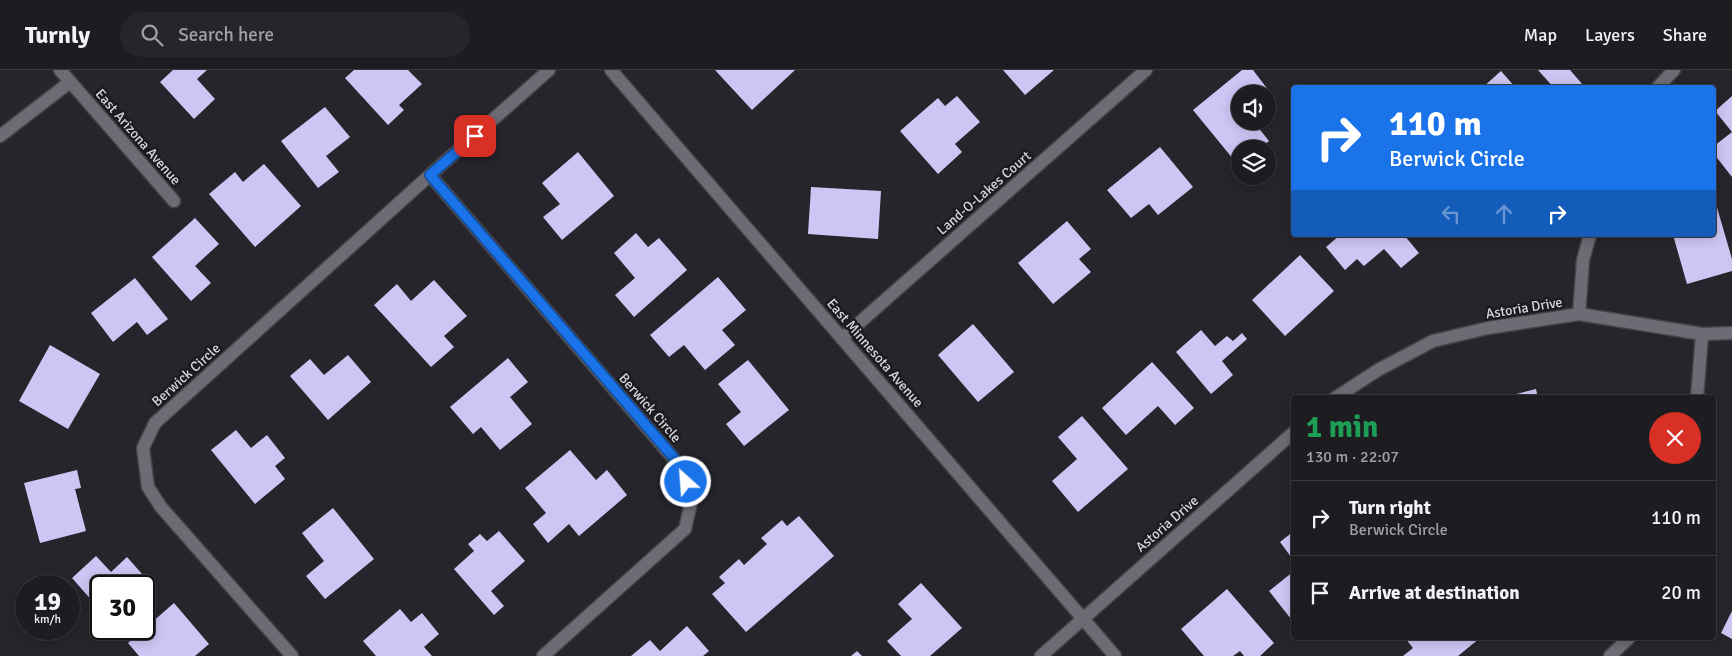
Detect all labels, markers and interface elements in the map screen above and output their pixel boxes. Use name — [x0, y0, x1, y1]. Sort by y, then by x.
search box — [120, 12, 470, 57]
text: Turnly — [25, 20, 90, 50]
icon: search — [138, 21, 166, 49]
text: Search here — [178, 23, 274, 47]
text: Map — [1524, 24, 1557, 46]
text: Layers — [1585, 24, 1635, 46]
text: Share — [1663, 24, 1707, 46]
street label: East Arizona Avenue — [92, 85, 184, 189]
map controls — [1231, 85, 1276, 185]
button: sound — [1231, 85, 1276, 130]
text: 110 m — [1389, 102, 1482, 145]
icon: right — [1306, 105, 1371, 170]
pin — [454, 115, 496, 157]
icon: arrive — [461, 122, 489, 150]
button: layers — [1231, 140, 1276, 185]
text: Berwick Circle — [1389, 145, 1525, 172]
street label: Land-O-Lakes Court — [933, 147, 1035, 239]
icon: left — [1437, 200, 1465, 228]
icon: ahead — [1490, 200, 1518, 228]
icon: right — [1543, 200, 1571, 228]
street label: Astoria Drive — [1484, 294, 1564, 322]
street label: East Minnesota Avenue — [823, 295, 927, 411]
street label: Berwick Circle — [148, 340, 224, 410]
street label: Berwick Circle — [615, 370, 685, 446]
text: 1 min — [1306, 409, 1378, 446]
button: close — [1649, 412, 1701, 464]
text: 130 m · 22:07 — [1306, 447, 1399, 467]
position arrow — [659, 455, 711, 507]
street label: Astoria Drive — [1132, 492, 1202, 556]
text: Turn right — [1349, 496, 1431, 520]
icon: right — [1306, 504, 1334, 532]
text: 110 m — [1651, 506, 1701, 530]
text: Berwick Circle — [1349, 520, 1448, 540]
speed limit sign: 30 — [90, 575, 155, 640]
icon: arrive — [1306, 579, 1334, 607]
text: Arrive at destination — [1349, 581, 1520, 605]
text: 20 m — [1661, 581, 1701, 605]
text: 19 — [34, 586, 61, 617]
text: km/h — [34, 612, 61, 627]

